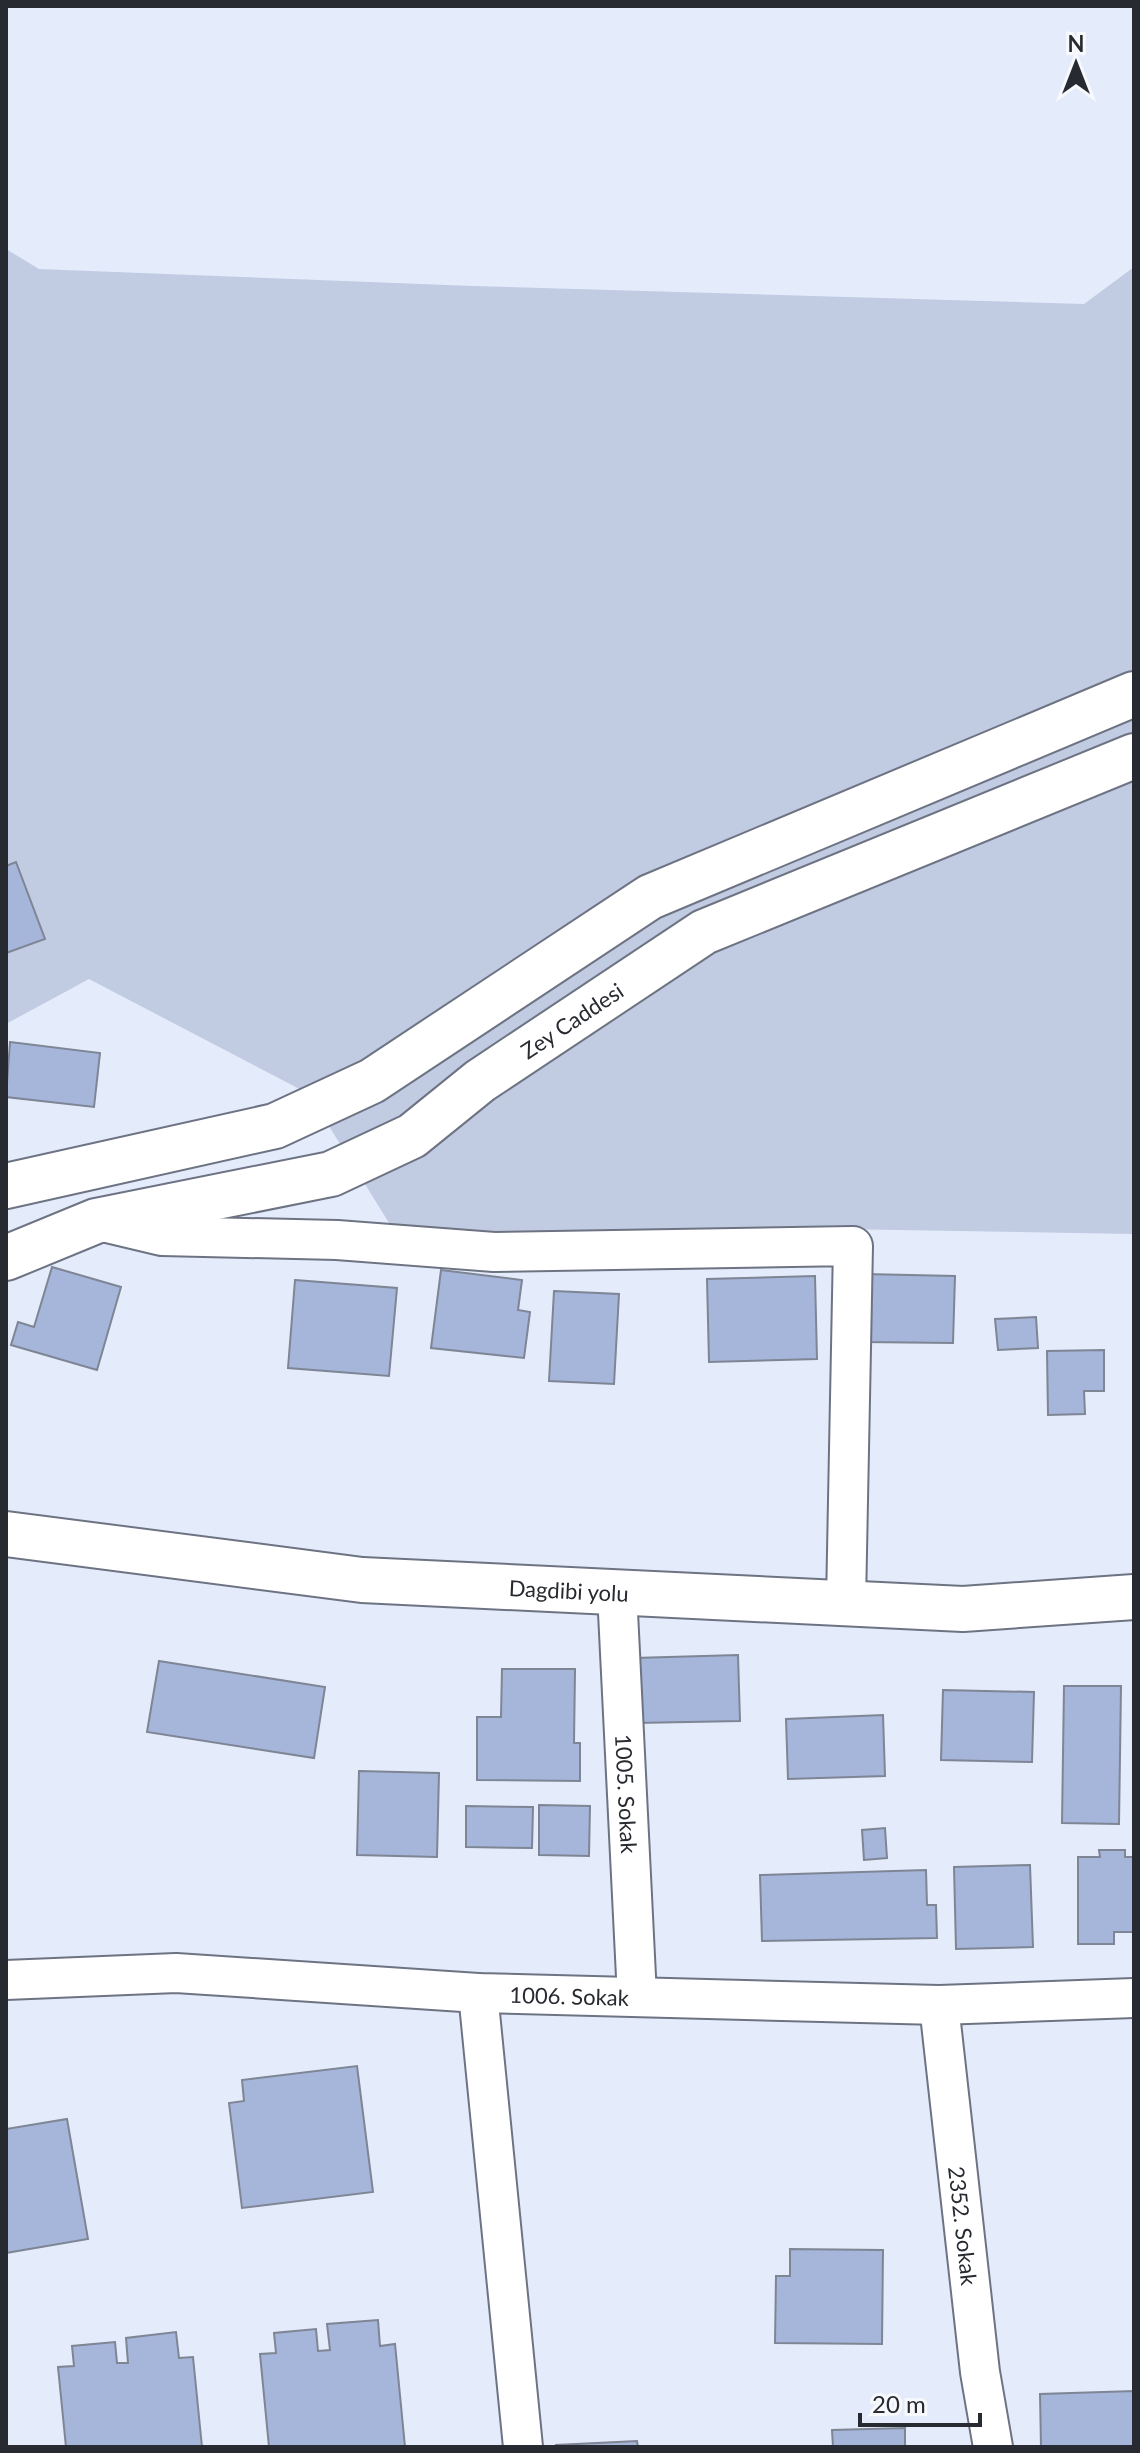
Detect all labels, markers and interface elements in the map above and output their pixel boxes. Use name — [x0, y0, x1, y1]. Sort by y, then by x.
north arrow — [1036, 24, 1116, 104]
text: N — [1068, 30, 1084, 57]
street label: Zey Caddesi — [515, 976, 628, 1064]
street label: Dagdibi yolu — [508, 1574, 629, 1606]
street label: 1005. Sokak — [611, 1733, 643, 1855]
street label: 1006. Sokak — [509, 1980, 630, 2010]
street label: 2352. Sokak — [944, 2165, 984, 2287]
scale bar — [860, 2377, 980, 2427]
text: 20 m — [872, 2389, 926, 2418]

